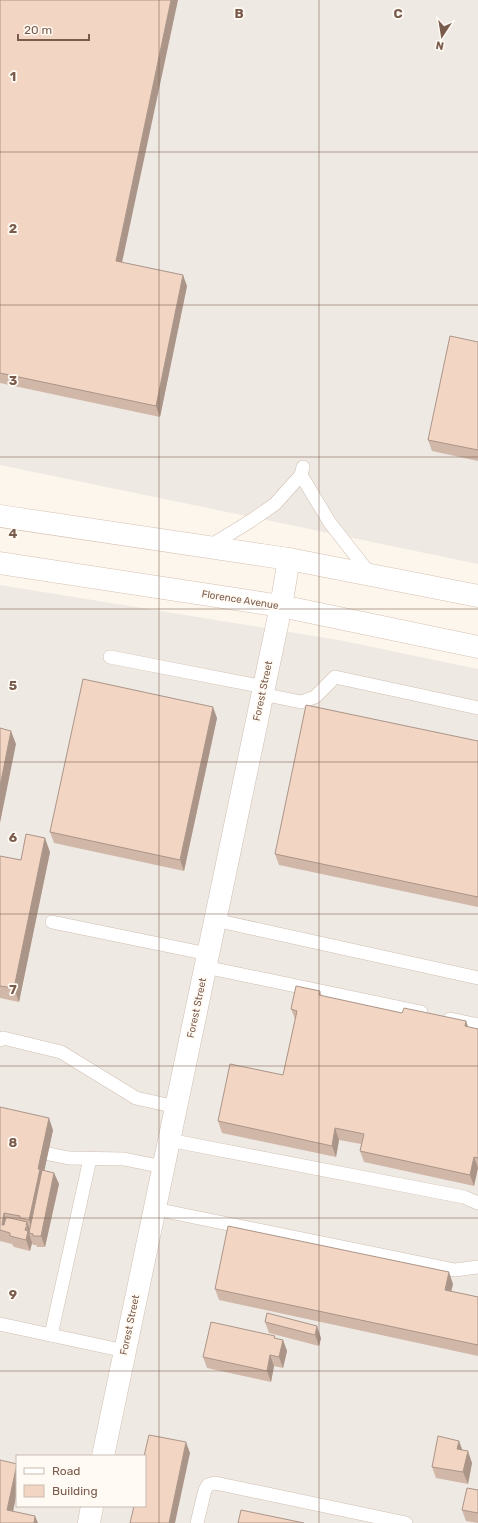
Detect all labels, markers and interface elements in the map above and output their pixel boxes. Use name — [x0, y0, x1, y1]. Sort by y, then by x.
text: B — [234, 6, 244, 21]
text: C — [393, 6, 403, 21]
scale bar — [18, 16, 89, 42]
north arrow — [422, 16, 462, 56]
text: 20 m — [24, 23, 52, 37]
text: N — [435, 38, 445, 52]
text: 1 — [10, 69, 16, 84]
text: 2 — [9, 221, 17, 236]
text: 3 — [9, 373, 18, 388]
text: 4 — [9, 526, 18, 541]
street label: Florence Avenue — [201, 588, 280, 612]
street label: Forest Street — [251, 660, 275, 722]
text: 5 — [9, 678, 17, 693]
text: 6 — [9, 830, 18, 845]
street label: Forest Street — [185, 977, 209, 1039]
text: 7 — [9, 982, 17, 997]
text: 8 — [9, 1135, 18, 1150]
text: 9 — [9, 1287, 17, 1302]
street label: Forest Street — [118, 1294, 142, 1356]
legend — [16, 1455, 146, 1507]
text: Road — [52, 1464, 80, 1478]
text: Building — [52, 1484, 98, 1498]

